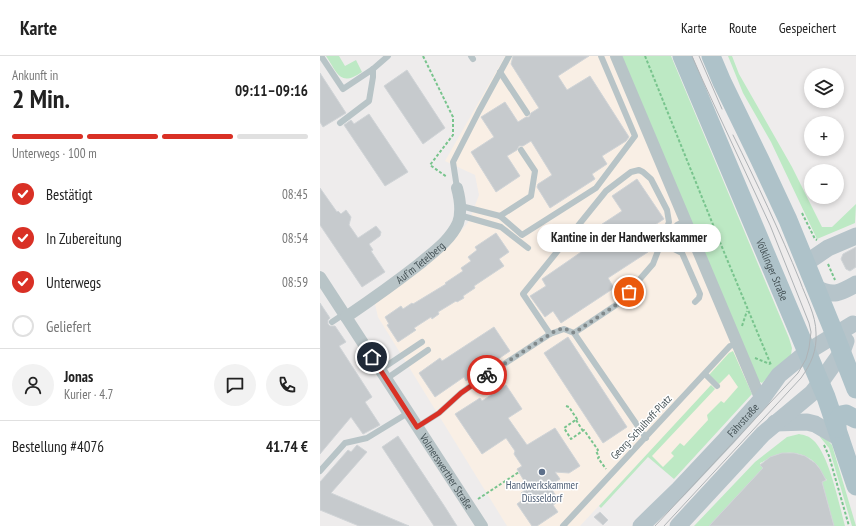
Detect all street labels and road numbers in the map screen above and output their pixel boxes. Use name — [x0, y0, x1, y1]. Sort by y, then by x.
street label: Völklinger Straße — [753, 236, 792, 303]
street label: Auf'm Tetelberg — [393, 239, 448, 287]
street label: Georg-Schulhoff-Platz — [607, 392, 675, 462]
street label: Fährstraße — [724, 400, 762, 440]
street label: Volmerswerther Straße — [416, 430, 476, 512]

